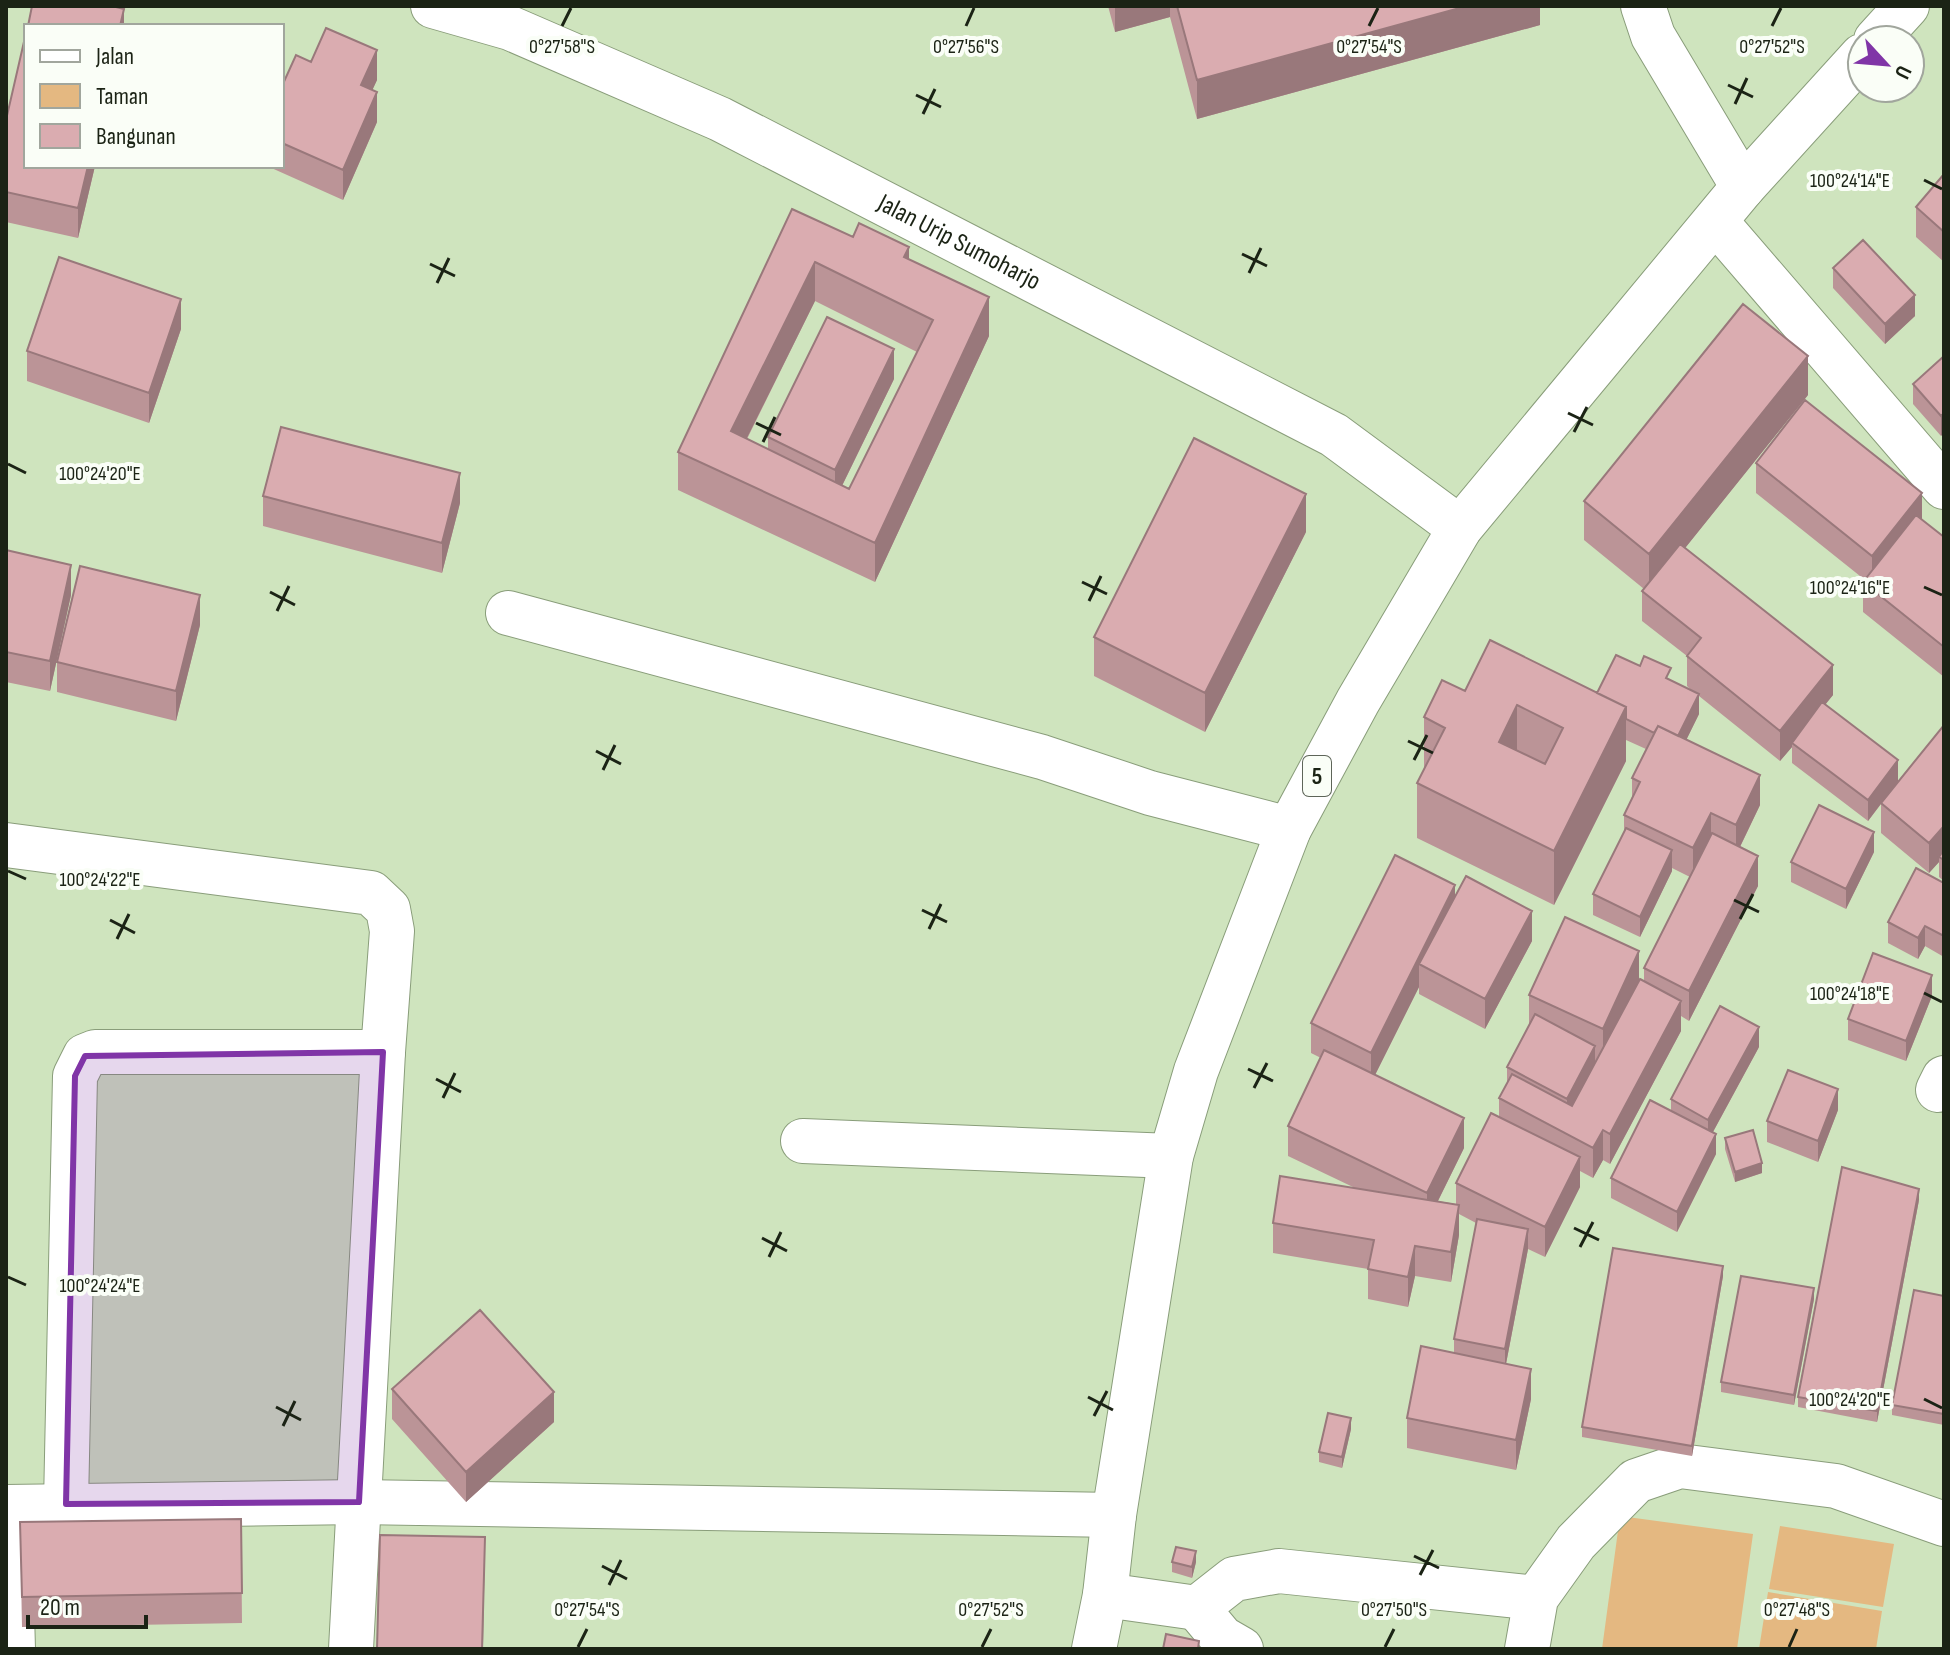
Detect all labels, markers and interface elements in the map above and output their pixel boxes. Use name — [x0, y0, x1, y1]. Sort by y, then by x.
legend — [24, 24, 284, 168]
north arrow — [1846, 24, 1926, 104]
text: 0°27'58"S — [529, 35, 595, 59]
text: 0°27'56"S — [933, 35, 999, 59]
text: 0°27'54"S — [1336, 35, 1402, 59]
text: 0°27'52"S — [1739, 35, 1805, 59]
text: Jalan — [95, 42, 134, 71]
text: U — [1888, 61, 1917, 83]
text: Taman — [96, 82, 148, 111]
text: Bangunan — [96, 122, 176, 151]
text: 100°24'14"E — [1810, 169, 1890, 193]
street label: Jalan Urip Sumoharjo — [872, 187, 1046, 297]
text: 100°24'20"E — [59, 462, 141, 486]
text: 100°24'16"E — [1810, 576, 1890, 600]
road number: 5 — [1303, 756, 1331, 796]
text: 100°24'22"E — [60, 868, 141, 892]
text: 100°24'18"E — [1810, 982, 1890, 1006]
text: 100°24'24"E — [60, 1274, 140, 1298]
text: 100°24'20"E — [1809, 1388, 1891, 1412]
scale bar — [28, 1579, 146, 1629]
text: 20 m — [40, 1593, 80, 1622]
text: 0°27'54"S — [554, 1598, 620, 1622]
text: 0°27'52"S — [958, 1598, 1024, 1622]
text: 0°27'50"S — [1361, 1598, 1427, 1622]
text: 0°27'48"S — [1764, 1598, 1830, 1622]

